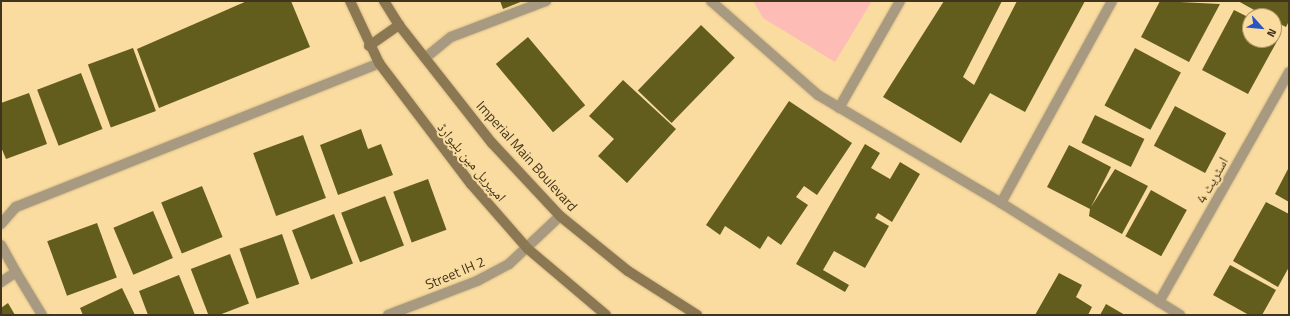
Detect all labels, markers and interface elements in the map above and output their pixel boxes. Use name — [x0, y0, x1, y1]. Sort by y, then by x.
north arrow — [1242, 8, 1282, 48]
text: N — [1263, 26, 1281, 40]
street label: Imperial Main Boulevard — [473, 97, 581, 215]
street label: امپیریل مین بلیوارڈ — [434, 119, 510, 205]
street label: اسٹریٹ 4 — [1192, 154, 1232, 206]
street label: Street IH 2 — [423, 253, 487, 293]

